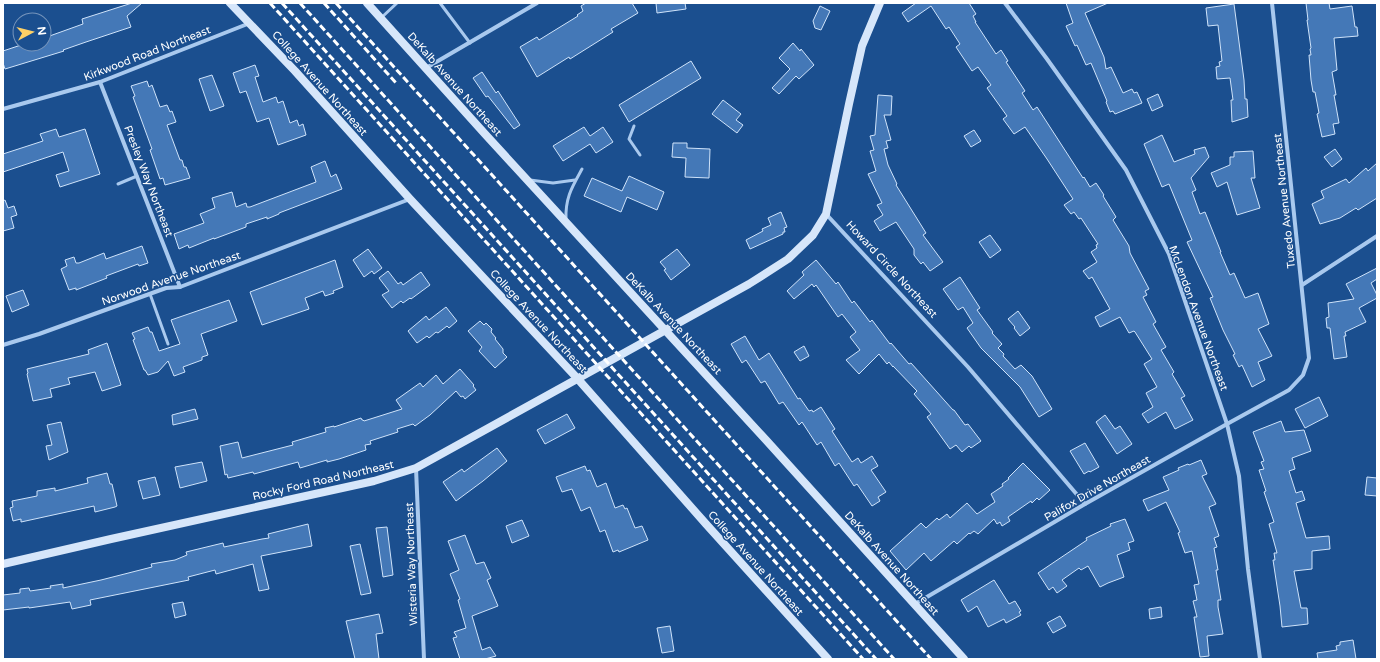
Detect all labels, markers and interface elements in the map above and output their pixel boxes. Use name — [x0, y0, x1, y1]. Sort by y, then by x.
north arrow — [12, 12, 52, 52]
street label: Kirkwood Road Northeast — [82, 23, 213, 84]
text: N — [34, 26, 48, 36]
street label: College Avenue Northeast — [269, 28, 370, 138]
street label: DeKalb Avenue Northeast — [405, 30, 505, 139]
street label: Presley Way Northeast — [121, 124, 176, 239]
street label: Tuxedo Avenue Northeast — [1271, 133, 1298, 269]
street label: Howard Circle Northeast — [843, 218, 940, 321]
street label: McLendon Avenue Northeast — [1166, 244, 1231, 392]
street label: Norwood Avenue Northeast — [100, 249, 242, 308]
street label: College Avenue Northeast — [487, 267, 590, 376]
street label: DeKalb Avenue Northeast — [623, 270, 724, 377]
street label: Palifox Drive Northeast — [1042, 453, 1153, 524]
street label: Rocky Ford Road Northeast — [251, 458, 395, 503]
street label: Wisteria Way Northeast — [403, 502, 420, 626]
street label: College Avenue Northeast — [705, 508, 806, 618]
street label: DeKalb Avenue Northeast — [842, 509, 942, 618]

